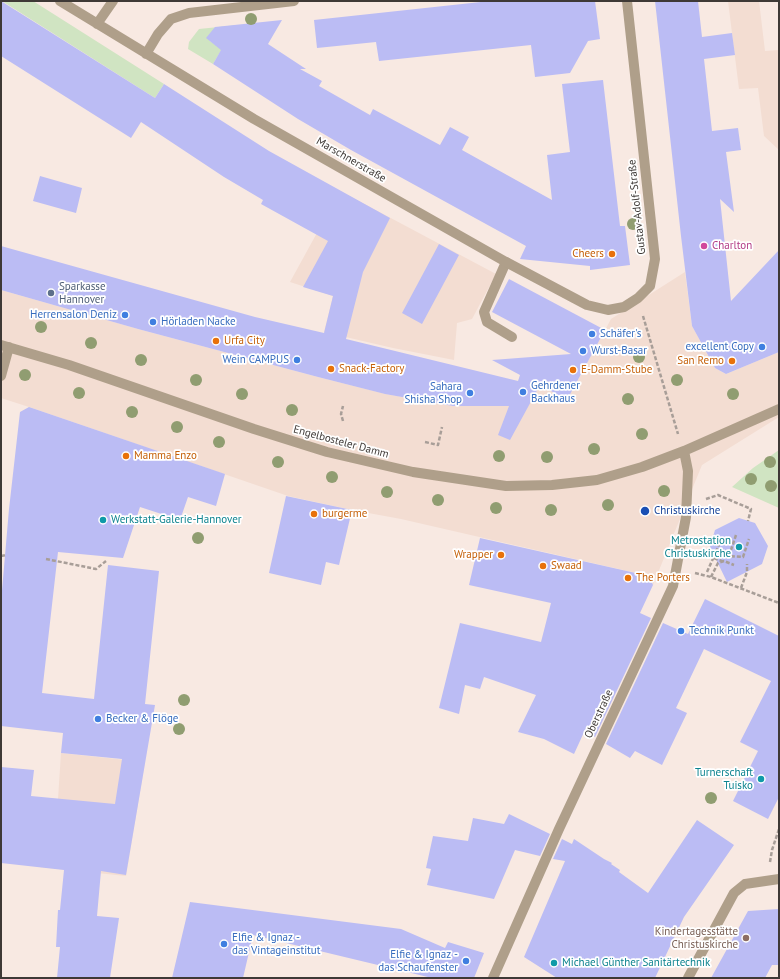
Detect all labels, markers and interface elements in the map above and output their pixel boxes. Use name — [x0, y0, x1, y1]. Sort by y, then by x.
street label: Marschnerstraße — [314, 135, 388, 185]
street label: Gustav-Adolf-Straße — [625, 159, 649, 255]
place label: Charlton — [712, 239, 752, 253]
marker: Charlton — [699, 241, 709, 251]
place label: Cheers — [572, 247, 604, 261]
marker: Cheers — [607, 249, 617, 259]
place label: Sparkasse Hannover — [59, 280, 106, 306]
marker: Sparkasse Hannover — [46, 288, 56, 298]
place label: Herrensalon Deniz — [30, 308, 117, 322]
marker: Herrensalon Deniz — [120, 310, 130, 320]
place label: Hörladen Nacke — [161, 315, 236, 329]
marker: Hörladen Nacke — [148, 317, 158, 327]
place label: Schäfer's — [600, 327, 641, 341]
marker: Schäfer's — [587, 329, 597, 339]
place label: Urfa City — [224, 334, 265, 348]
marker: Urfa City — [211, 336, 221, 346]
place label: excellent Copy — [686, 340, 754, 354]
marker: excellent Copy — [757, 342, 767, 352]
place label: Wurst-Basar — [591, 344, 647, 358]
marker: Wurst-Basar — [578, 346, 588, 356]
place label: Wein CAMPUS — [223, 353, 289, 367]
place label: San Remo — [677, 354, 724, 368]
marker: Wein CAMPUS — [292, 355, 302, 365]
marker: San Remo — [727, 356, 737, 366]
place label: Snack-Factory — [339, 362, 404, 376]
place label: E-Damm-Stube — [581, 363, 652, 377]
marker: Snack-Factory — [326, 364, 336, 374]
marker: E-Damm-Stube — [568, 365, 578, 375]
place label: Gehrdener Backhaus — [531, 379, 580, 405]
place label: Sahara Shisha Shop — [404, 380, 462, 406]
marker: Gehrdener Backhaus — [518, 387, 528, 397]
marker: Sahara Shisha Shop — [465, 388, 475, 398]
street label: Engelbosteler Damm — [292, 423, 390, 461]
place label: Mamma Enzo — [134, 449, 197, 463]
marker: Mamma Enzo — [121, 451, 131, 461]
place label: Christuskirche — [654, 504, 720, 518]
marker: Christuskirche — [639, 505, 651, 517]
place label: burgerme — [322, 507, 367, 521]
marker: burgerme — [309, 509, 319, 519]
place label: Werkstatt-Galerie-Hannover — [111, 513, 242, 527]
marker: Werkstatt-Galerie-Hannover — [98, 515, 108, 525]
place label: Metrostation Christuskirche — [665, 534, 731, 560]
marker: Metrostation Christuskirche — [734, 542, 744, 552]
place label: Wrapper — [454, 548, 493, 562]
marker: Wrapper — [496, 550, 506, 560]
place label: Swaad — [551, 559, 582, 573]
marker: Swaad — [538, 561, 548, 571]
place label: The Porters — [636, 571, 690, 585]
marker: The Porters — [623, 573, 633, 583]
place label: Technik Punkt — [689, 624, 754, 638]
marker: Technik Punkt — [676, 626, 686, 636]
street label: Oberstraße — [582, 687, 616, 741]
place label: Becker & Flöge — [106, 712, 178, 726]
marker: Becker & Flöge — [93, 714, 103, 724]
place label: Turnerschaft Tuisko — [695, 766, 753, 792]
marker: Turnerschaft Tuisko — [756, 774, 766, 784]
place label: Kindertagesstätte Christuskirche — [655, 925, 738, 951]
place label: Elfie & Ignaz - das Vintageinstitut — [232, 931, 320, 957]
marker: Kindertagesstätte Christuskirche — [741, 933, 751, 943]
marker: Elfie & Ignaz - das Vintageinstitut — [219, 939, 229, 949]
place label: Elfie & Ignaz - das Schaufenster — [378, 948, 458, 974]
marker: Elfie & Ignaz - das Schaufenster — [461, 956, 471, 966]
place label: Michael Günther Sanitärtechnik — [562, 956, 710, 970]
marker: Michael Günther Sanitärtechnik — [549, 958, 559, 968]

